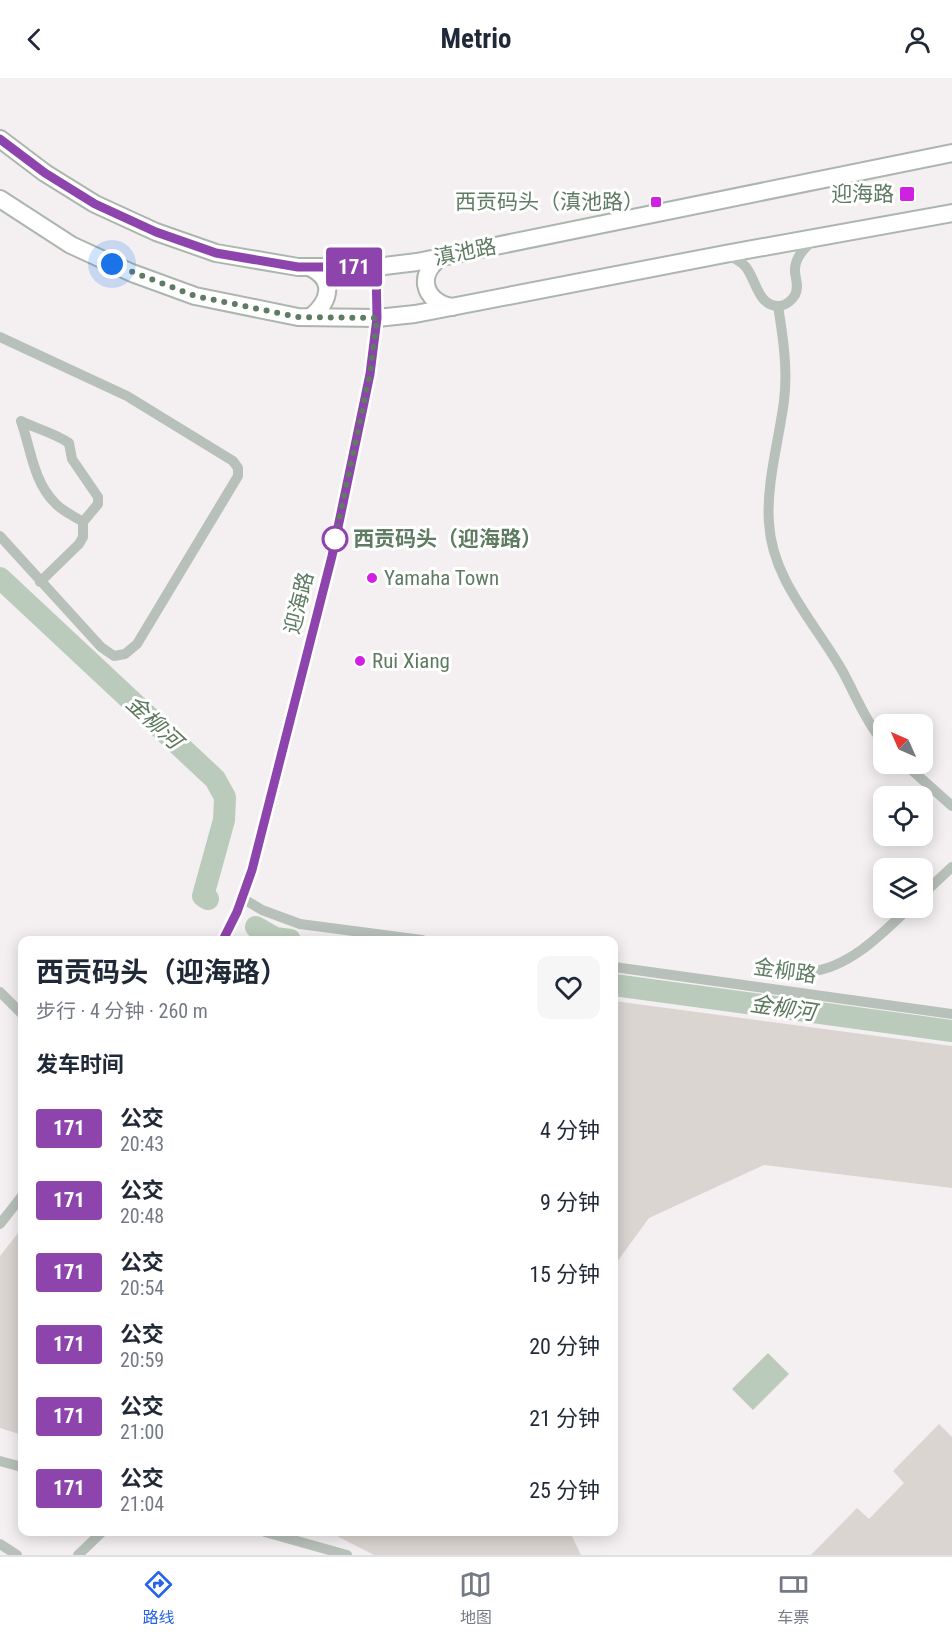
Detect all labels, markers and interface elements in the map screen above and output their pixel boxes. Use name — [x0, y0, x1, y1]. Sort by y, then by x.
icon: back — [18, 23, 51, 56]
text: Metrio — [441, 23, 511, 55]
icon: person — [901, 23, 934, 56]
place label: 迎海路 — [831, 182, 894, 206]
marker: 迎海路 — [898, 185, 916, 203]
place label: 西贡码头（滇池路） — [455, 190, 644, 214]
marker: 西贡码头（滇池路） — [649, 195, 663, 209]
street label: 滇池路 — [432, 234, 498, 270]
line badge: 171 — [320, 248, 388, 286]
your location — [97, 249, 127, 279]
text: 171 — [338, 255, 370, 279]
marker: 西贡码头（迎海路） — [322, 526, 348, 552]
place label: 西贡码头（迎海路） — [353, 527, 542, 551]
place label: Yamaha Town — [384, 566, 499, 590]
street label: 迎海路 — [280, 570, 318, 636]
marker: Yamaha Town — [365, 571, 379, 585]
place label: Rui Xiang — [372, 649, 450, 673]
marker: Rui Xiang — [353, 654, 367, 668]
water label: 金柳河 — [121, 690, 190, 756]
north arrow — [873, 714, 933, 774]
map controls — [873, 714, 933, 918]
button: locate — [873, 786, 933, 846]
button: layers — [873, 858, 933, 918]
street label: 金柳路 — [752, 955, 818, 987]
text: 西贡码头（迎海路） — [36, 956, 288, 989]
button: heart — [537, 956, 600, 1019]
water label: 金柳河 — [749, 991, 821, 1026]
text: 步行 · 4 分钟 · 260 m — [36, 999, 208, 1023]
text: 发车时间 — [36, 1052, 124, 1077]
text: 公交 — [120, 1106, 164, 1131]
text: 171 — [53, 1116, 85, 1140]
text: 4 分钟 — [540, 1118, 600, 1143]
text: 20:43 — [120, 1132, 164, 1156]
text: 公交 — [120, 1178, 164, 1203]
text: 171 — [53, 1188, 85, 1212]
text: 9 分钟 — [540, 1190, 600, 1215]
text: 20:48 — [120, 1204, 164, 1228]
text: 公交 — [120, 1250, 164, 1275]
text: 171 — [53, 1260, 85, 1284]
text: 15 分钟 — [529, 1262, 600, 1287]
text: 20:54 — [120, 1276, 164, 1300]
text: 公交 — [120, 1322, 164, 1347]
text: 171 — [53, 1332, 85, 1356]
text: 20 分钟 — [529, 1334, 600, 1359]
text: 20:59 — [120, 1348, 164, 1372]
text: 公交 — [120, 1394, 164, 1419]
text: 171 — [53, 1404, 85, 1428]
text: 21 分钟 — [529, 1406, 600, 1431]
text: 21:00 — [120, 1420, 164, 1444]
text: 公交 — [120, 1466, 164, 1491]
text: 171 — [53, 1476, 85, 1500]
text: 25 分钟 — [529, 1478, 600, 1503]
text: 21:04 — [120, 1492, 164, 1516]
tab: 路线 — [142, 1568, 175, 1628]
tab: 地图 — [459, 1568, 492, 1628]
tab: 车票 — [777, 1568, 810, 1628]

